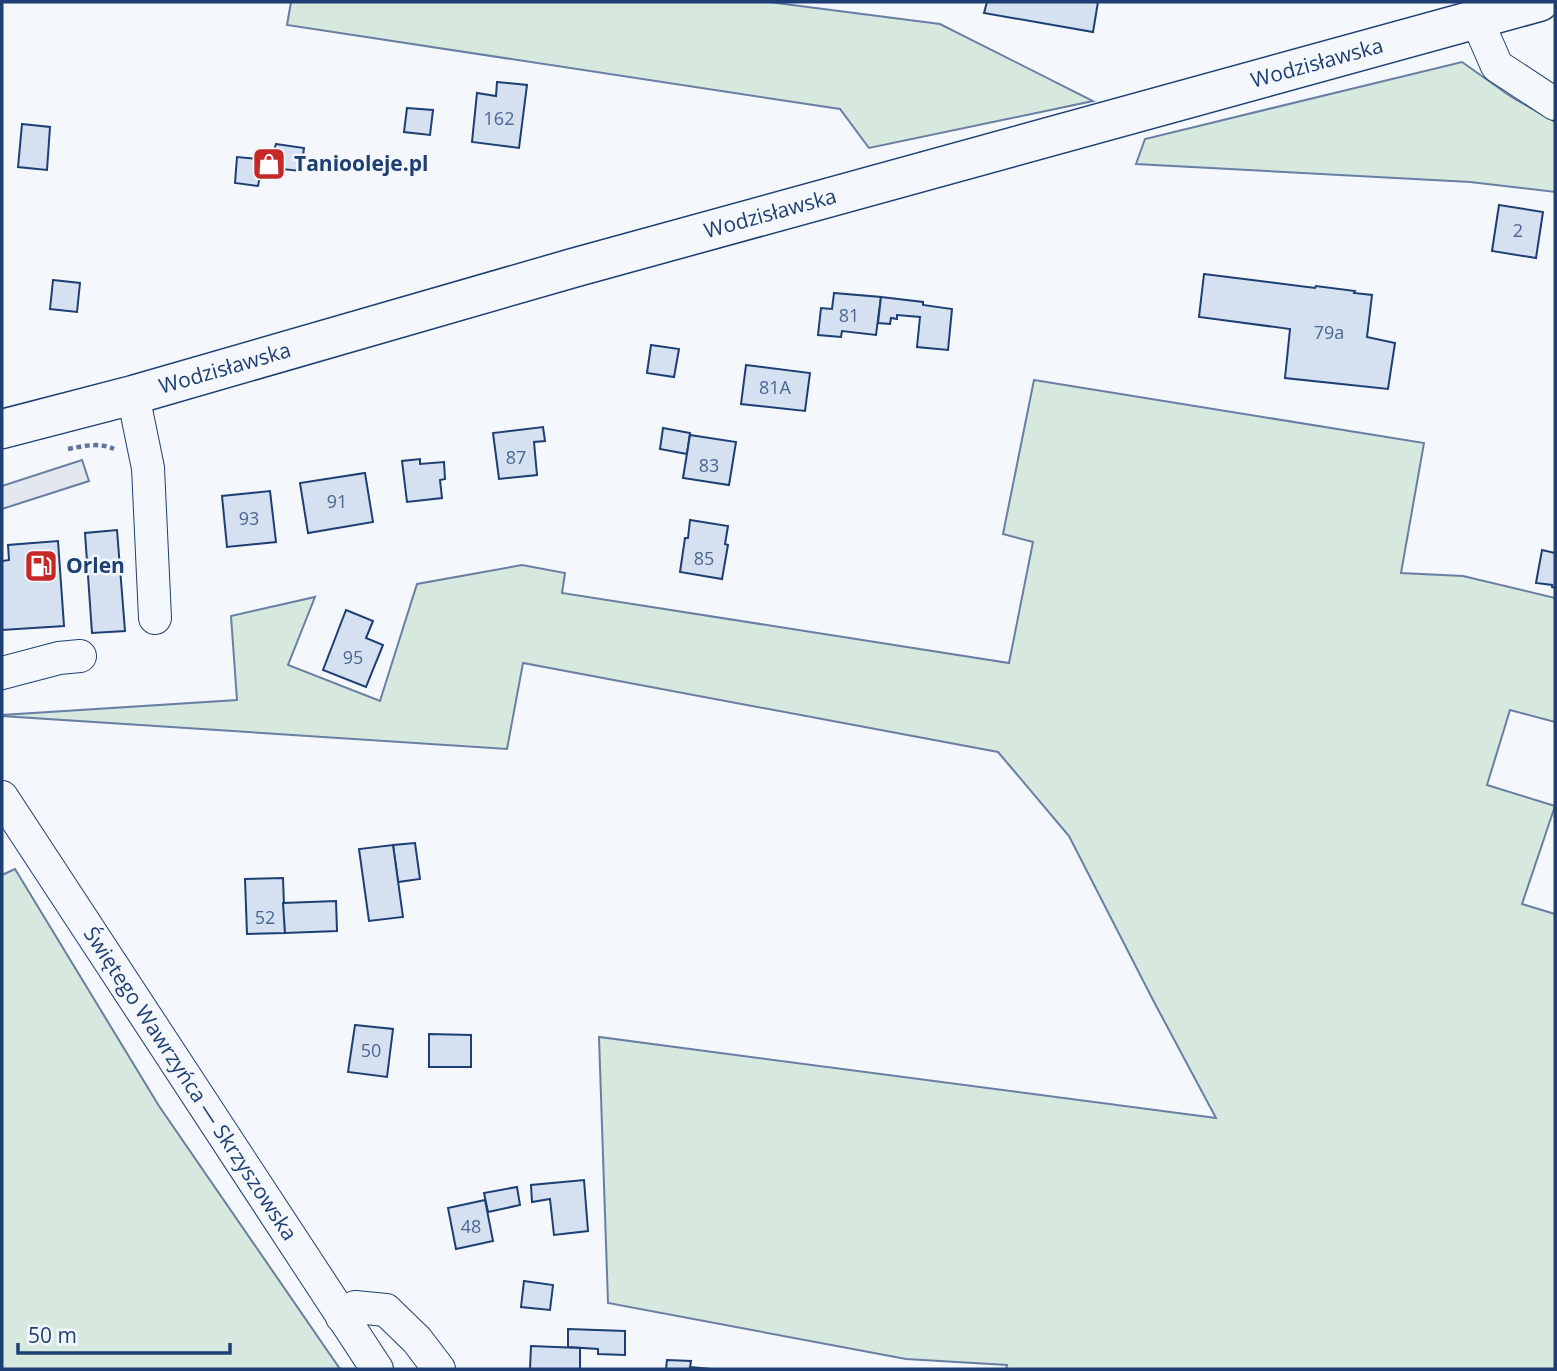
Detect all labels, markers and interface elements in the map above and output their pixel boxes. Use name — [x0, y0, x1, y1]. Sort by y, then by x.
street label: Wodzisławska — [1247, 31, 1386, 94]
house number: 162 — [484, 106, 514, 130]
shop icon: Taniooleje.pl — [250, 145, 288, 183]
place label: Taniooleje.pl — [294, 149, 428, 177]
street label: Wodzisławska — [701, 181, 839, 244]
house number: 2 — [1513, 218, 1523, 242]
house number: 81 — [839, 303, 859, 327]
house number: 79a — [1314, 320, 1344, 344]
street label: Wodzisławska — [155, 335, 294, 400]
house number: 81A — [759, 375, 792, 399]
house number: 87 — [506, 445, 526, 469]
house number: 83 — [699, 453, 719, 477]
house number: 91 — [327, 489, 347, 513]
house number: 93 — [239, 506, 259, 530]
house number: 85 — [694, 546, 714, 570]
fuel station icon: Orlen — [22, 547, 60, 585]
place label: Orlen — [66, 551, 125, 579]
house number: 95 — [343, 645, 363, 669]
house number: 52 — [255, 905, 275, 929]
street label: Świętego Wawrzyńca — Skrzyszowska — [78, 921, 304, 1246]
house number: 50 — [361, 1038, 381, 1062]
house number: 48 — [461, 1214, 481, 1238]
scale bar — [18, 1312, 229, 1356]
text: 50 m — [28, 1321, 77, 1349]

